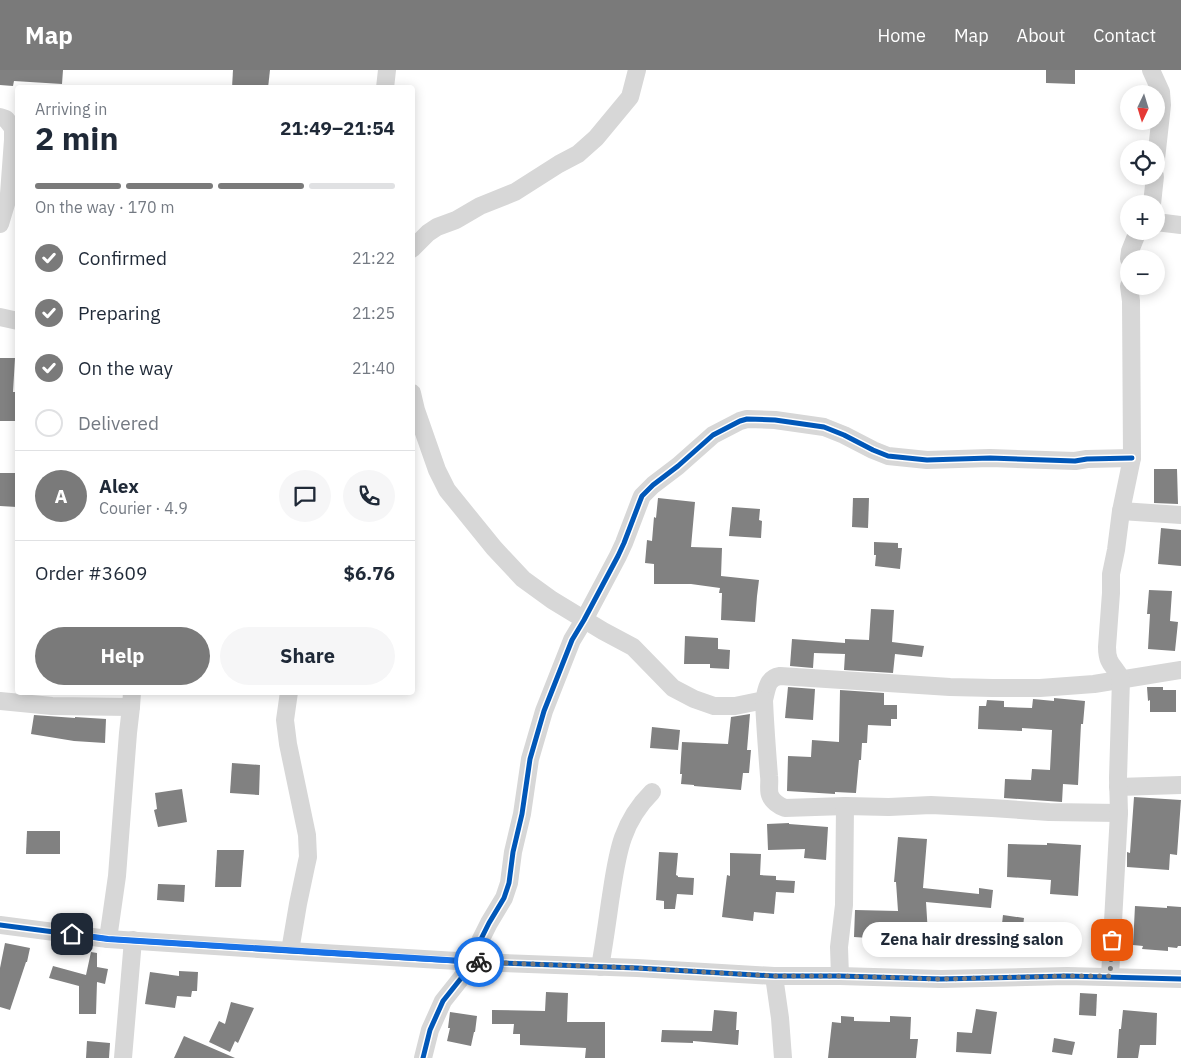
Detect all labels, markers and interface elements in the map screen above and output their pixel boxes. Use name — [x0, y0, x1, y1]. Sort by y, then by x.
text: Map — [25, 19, 73, 51]
text: Home — [878, 24, 926, 47]
text: Map — [954, 24, 989, 47]
text: About — [1017, 24, 1065, 47]
text: Contact — [1093, 24, 1156, 47]
north arrow — [1120, 85, 1165, 130]
map controls — [1120, 85, 1165, 295]
text: Arriving in — [35, 99, 107, 119]
text: 21:49–21:54 — [280, 116, 395, 140]
text: 2 min — [35, 117, 119, 159]
button: locate — [1120, 140, 1165, 185]
button: + — [1120, 195, 1165, 240]
text: On the way · 170 m — [35, 197, 174, 217]
icon: check — [35, 244, 63, 272]
text: Confirmed — [78, 246, 167, 270]
text: 21:22 — [352, 248, 395, 268]
button: − — [1120, 250, 1165, 295]
icon: check — [35, 299, 63, 327]
text: Preparing — [78, 301, 160, 325]
text: 21:25 — [352, 303, 395, 323]
icon: check — [35, 354, 63, 382]
text: On the way — [78, 356, 173, 380]
text: 21:40 — [352, 358, 395, 378]
text: Delivered — [78, 411, 159, 435]
button: chat — [279, 470, 331, 522]
button: phone — [343, 470, 395, 522]
text: Alex — [99, 474, 139, 498]
text: A — [54, 484, 68, 508]
text: Courier · 4.9 — [99, 498, 188, 518]
text: Order #3609 — [35, 561, 147, 585]
text: $6.76 — [343, 561, 395, 585]
button: Help — [35, 627, 210, 685]
button: Share — [220, 627, 395, 685]
pin — [51, 913, 93, 955]
pin — [1091, 919, 1133, 961]
icon: home — [58, 920, 86, 948]
callout: Zena hair dressing salon — [862, 922, 1082, 958]
icon: bag — [1098, 926, 1126, 954]
text: Zena hair dressing salon — [881, 929, 1063, 949]
courier — [454, 937, 504, 987]
icon: bike — [465, 948, 493, 976]

